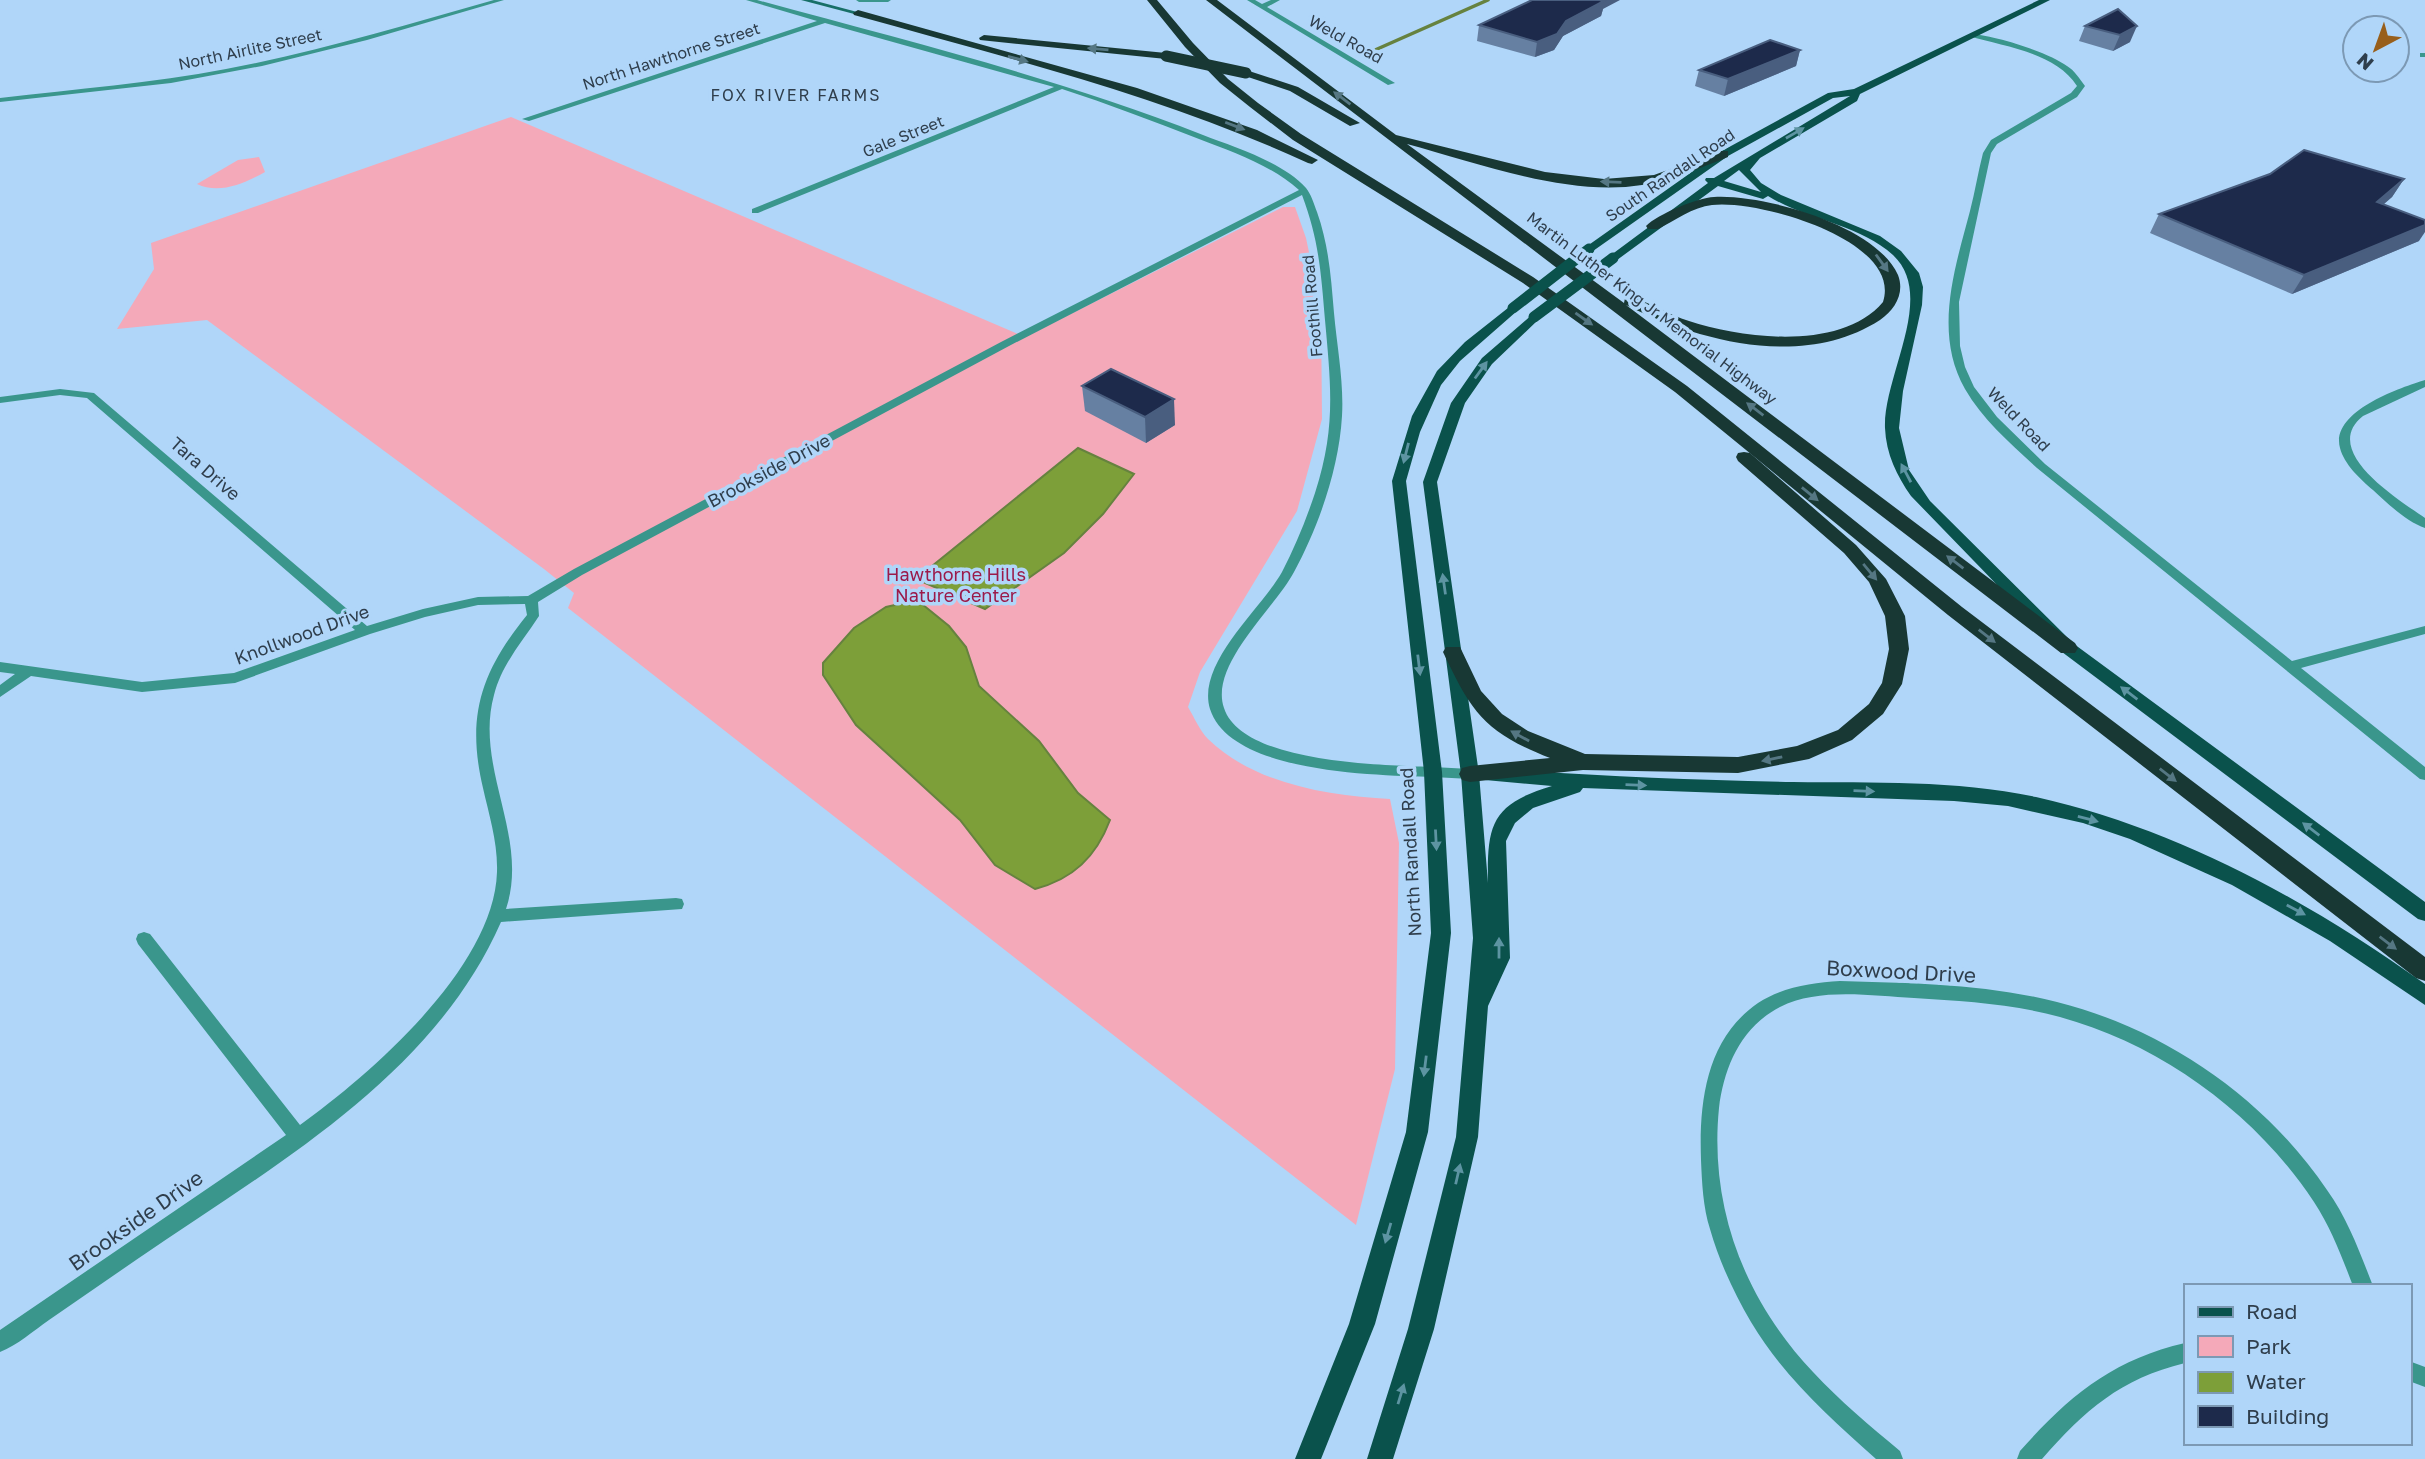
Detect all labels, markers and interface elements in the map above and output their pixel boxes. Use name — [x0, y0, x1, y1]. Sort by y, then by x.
street label: Weld Road — [1305, 10, 1387, 68]
north arrow — [2341, 14, 2411, 84]
street label: North Hawthorne Street — [580, 18, 762, 94]
street label: North Airlite Street — [176, 24, 324, 74]
one-way arrow — [1087, 43, 1109, 54]
text: N — [2352, 49, 2378, 76]
one-way arrow — [1008, 54, 1029, 64]
district label: FOX RIVER FARMS — [711, 85, 881, 105]
one-way arrow — [1333, 91, 1351, 105]
street label: Gale Street — [859, 111, 947, 161]
one-way arrow — [1225, 121, 1246, 132]
street label: South Randall Road — [1602, 124, 1738, 226]
one-way arrow — [1785, 127, 1805, 139]
one-way arrow — [1600, 177, 1622, 188]
street label: Martin Luther King Jr Memorial Highway — [1523, 207, 1781, 409]
street label: Foothill Road — [1298, 254, 1326, 358]
one-way arrow — [1874, 254, 1888, 272]
one-way arrow — [1575, 312, 1593, 326]
one-way arrow — [1474, 361, 1488, 379]
street label: Weld Road — [1983, 383, 2055, 455]
one-way arrow — [1746, 403, 1764, 417]
street label: Brookside Drive — [703, 429, 834, 512]
street label: Tara Drive — [166, 432, 245, 505]
one-way arrow — [1400, 443, 1411, 465]
one-way arrow — [1900, 463, 1912, 482]
one-way arrow — [1801, 486, 1819, 501]
one-way arrow — [1946, 556, 1964, 570]
park label: Hawthorne Hills Nature Center — [886, 563, 1026, 606]
one-way arrow — [1862, 564, 1877, 581]
one-way arrow — [1438, 573, 1449, 595]
street label: Knollwood Drive — [231, 599, 372, 669]
one-way arrow — [1978, 629, 1996, 644]
one-way arrow — [1414, 654, 1425, 676]
one-way arrow — [2120, 686, 2138, 701]
one-way arrow — [1511, 730, 1530, 742]
one-way arrow — [1761, 754, 1783, 765]
street label: North Randall Road — [1395, 767, 1425, 937]
one-way arrow — [2159, 768, 2177, 782]
one-way arrow — [1625, 779, 1647, 790]
one-way arrow — [1853, 785, 1875, 796]
one-way arrow — [2078, 814, 2100, 825]
one-way arrow — [2302, 822, 2320, 836]
one-way arrow — [1431, 829, 1442, 851]
one-way arrow — [2286, 905, 2306, 916]
one-way arrow — [2378, 935, 2396, 950]
one-way arrow — [1493, 937, 1505, 959]
street label: Boxwood Drive — [1825, 954, 1977, 988]
one-way arrow — [1419, 1056, 1430, 1078]
one-way arrow — [1453, 1163, 1464, 1185]
street label: Brookside Drive — [63, 1164, 208, 1276]
one-way arrow — [1382, 1222, 1393, 1244]
legend — [2184, 1284, 2411, 1445]
text: Road — [2246, 1298, 2297, 1324]
text: Park — [2246, 1333, 2292, 1359]
text: Water — [2246, 1368, 2306, 1394]
one-way arrow — [1396, 1383, 1406, 1404]
text: Building — [2246, 1403, 2329, 1429]

